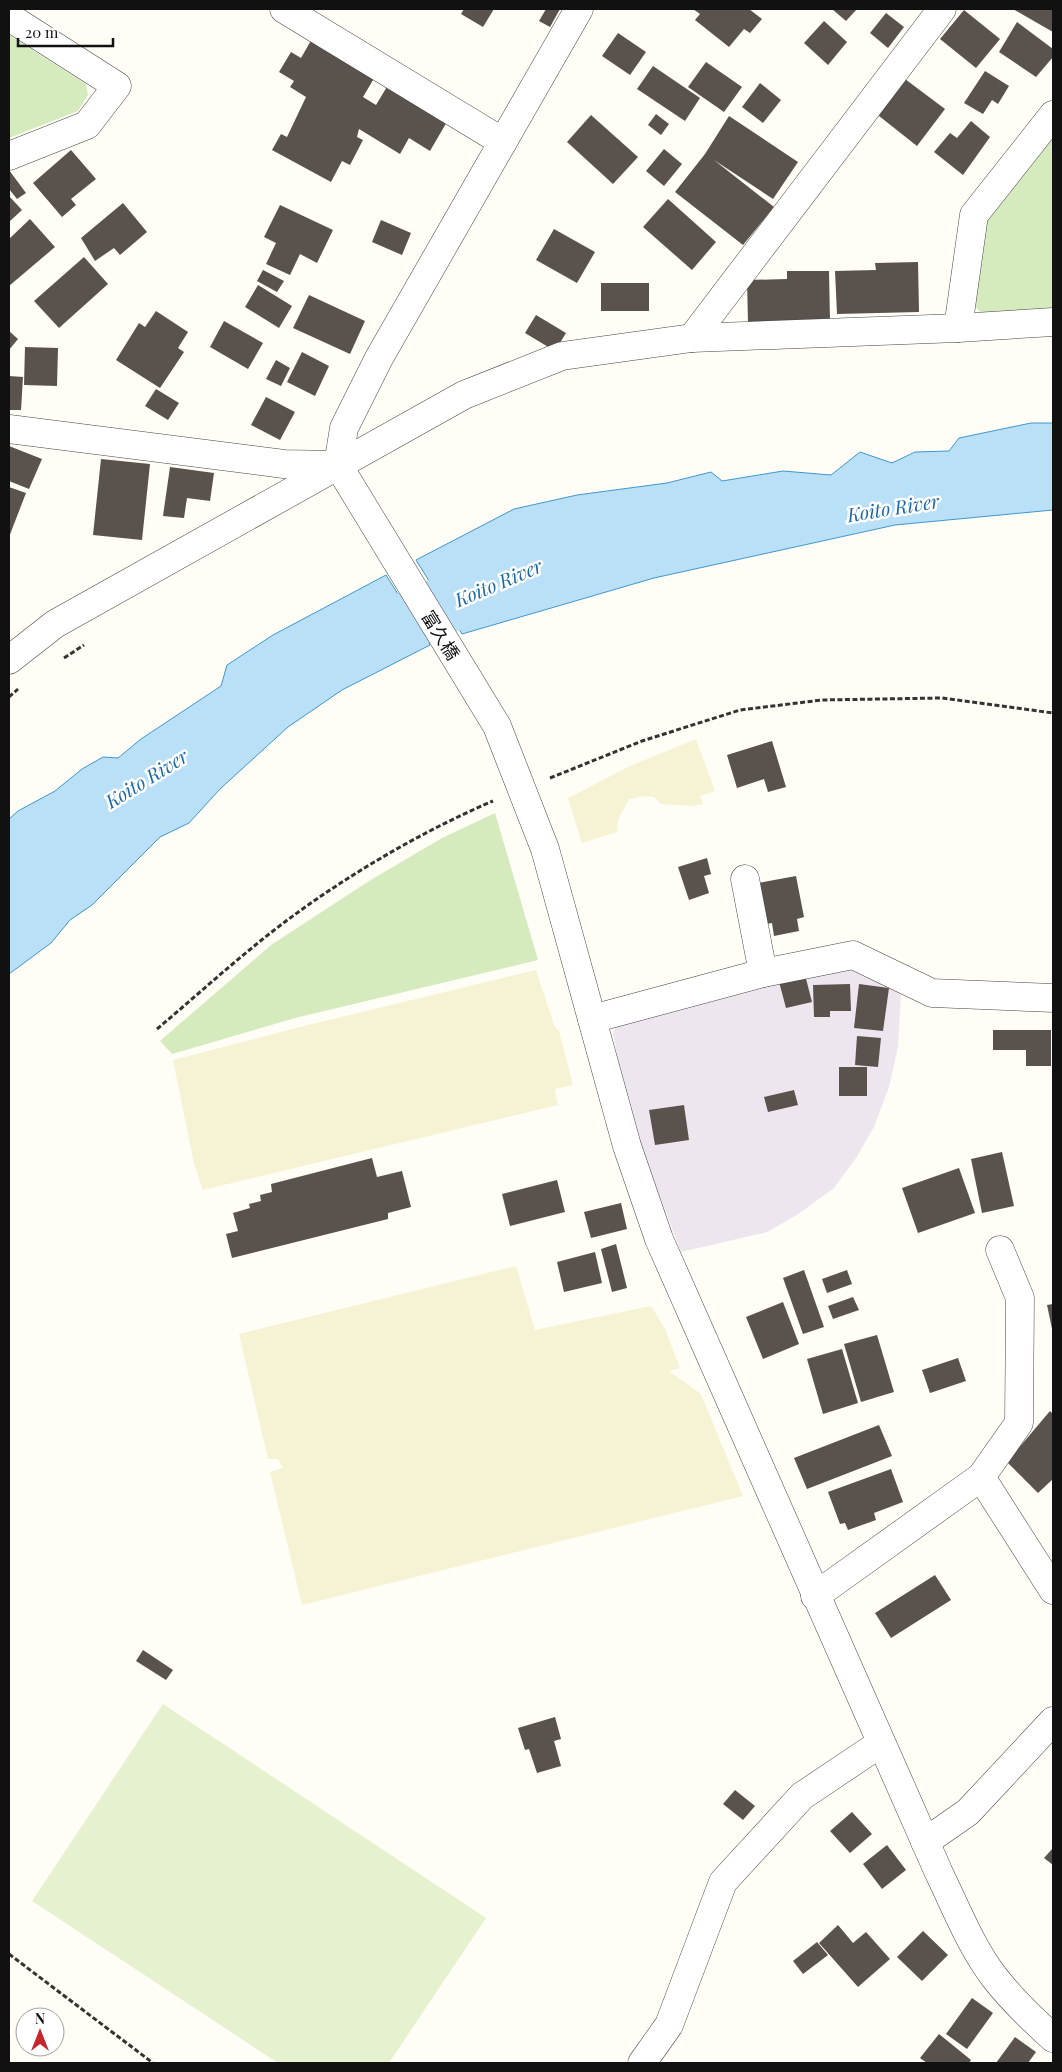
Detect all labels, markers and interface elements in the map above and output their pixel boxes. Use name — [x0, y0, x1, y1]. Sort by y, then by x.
scale bar — [18, 15, 112, 47]
text: 20 m — [25, 22, 59, 42]
water label: Koito River — [844, 487, 942, 527]
water label: Koito River — [449, 552, 547, 612]
street label: 富久橋 — [417, 606, 465, 664]
water label: Koito River — [99, 742, 193, 814]
north arrow — [15, 2007, 65, 2057]
text: N — [35, 2009, 45, 2028]

